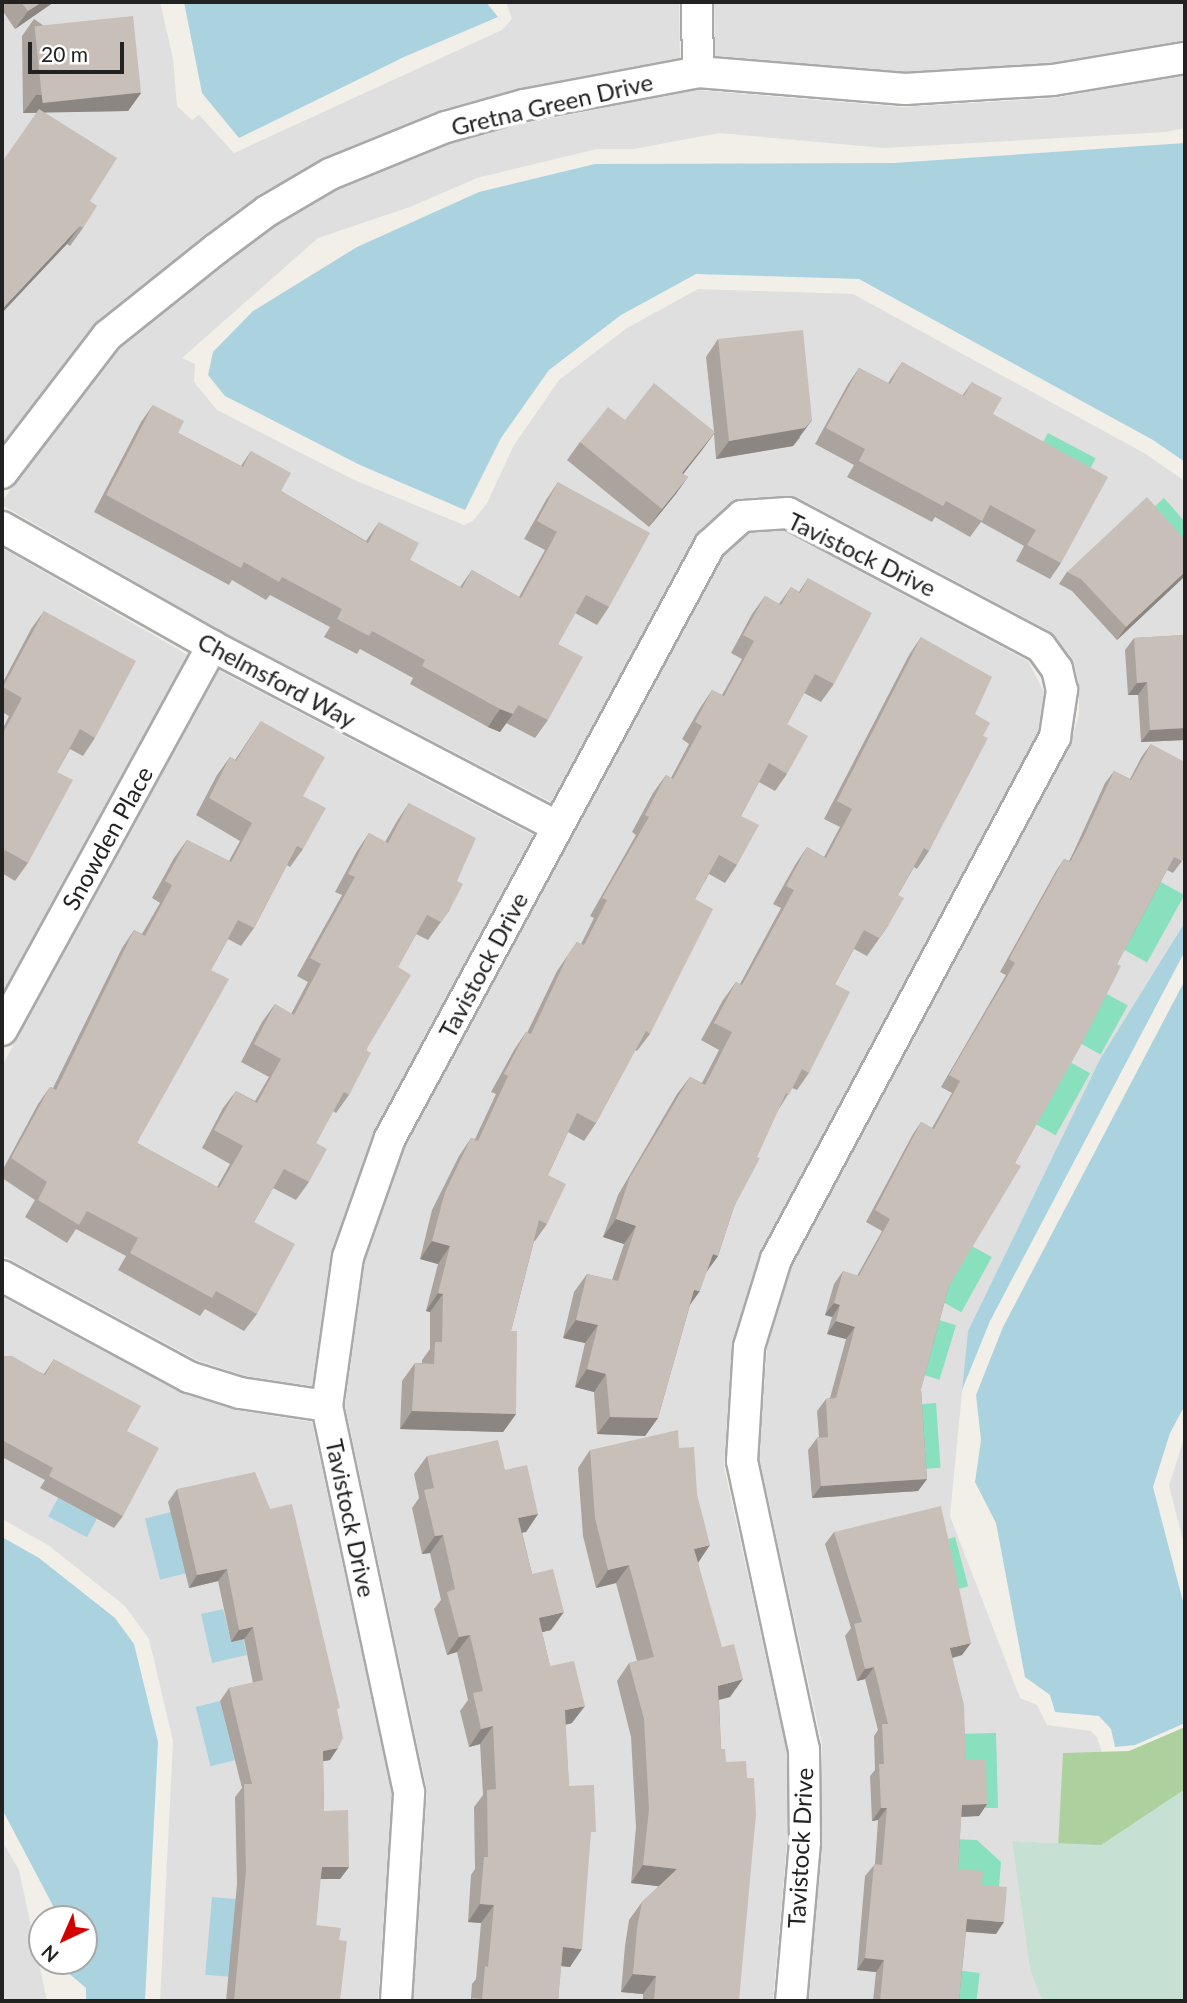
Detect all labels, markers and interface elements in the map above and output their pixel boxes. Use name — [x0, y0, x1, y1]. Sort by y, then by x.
scale bar — [32, 28, 128, 72]
text: 20 m — [41, 41, 88, 66]
street label: Gretna Green Drive — [448, 67, 656, 141]
street label: Tavistock Drive — [783, 506, 941, 602]
street label: Chelmsford Way — [193, 626, 361, 734]
street label: Snowden Place — [56, 761, 158, 915]
street label: Tavistock Drive — [433, 887, 533, 1043]
street label: Tavistock Drive — [320, 1436, 382, 1600]
street label: Tavistock Drive — [781, 1767, 819, 1929]
north arrow — [28, 1905, 98, 1975]
text: N — [36, 1941, 63, 1967]

